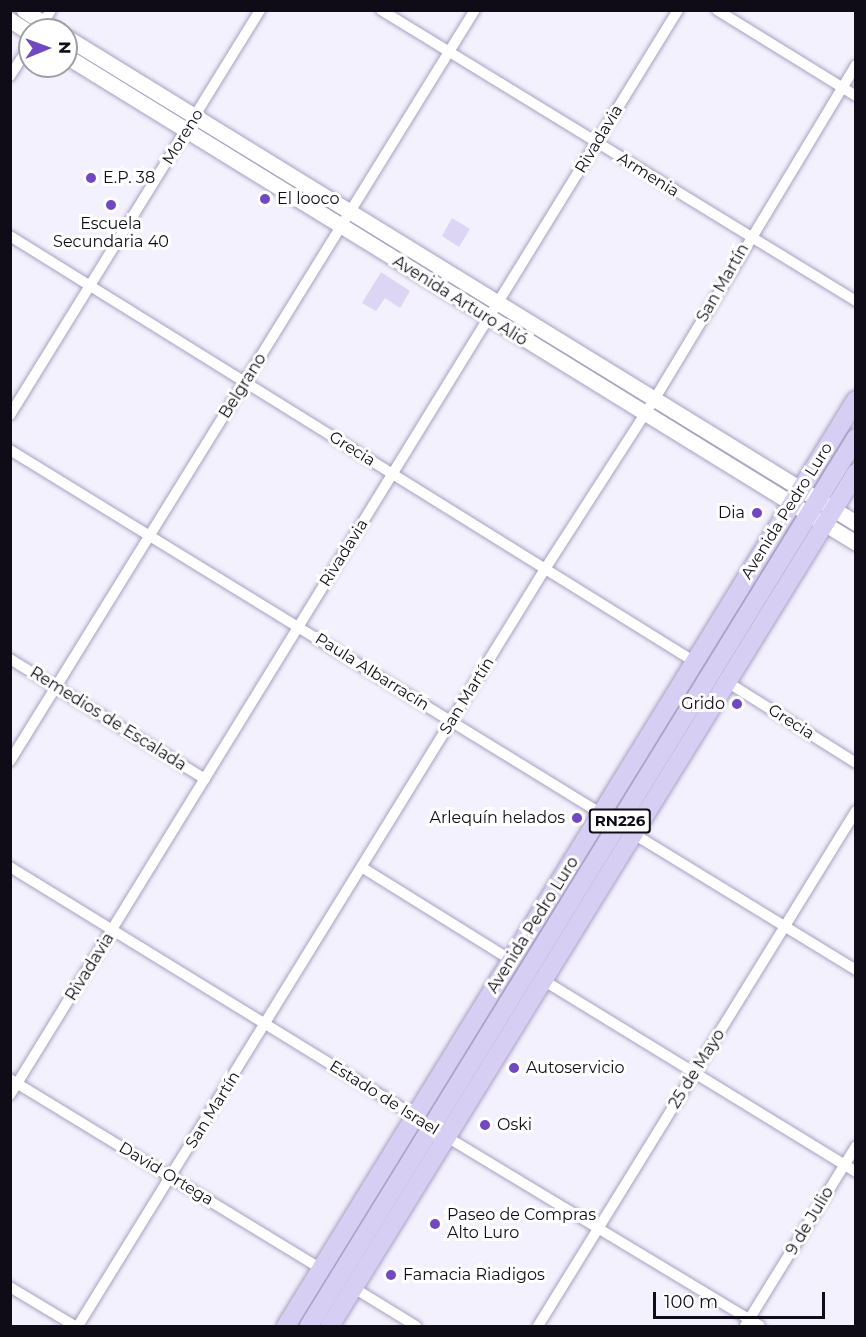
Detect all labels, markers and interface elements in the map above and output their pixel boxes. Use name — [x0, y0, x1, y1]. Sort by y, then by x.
north arrow — [18, 18, 78, 78]
text: N — [55, 41, 74, 54]
street label: Rivadavia — [571, 101, 627, 177]
street label: Moreno — [158, 106, 208, 168]
street label: Armenia — [614, 149, 682, 201]
place label: E.P. 38 — [103, 168, 155, 188]
marker: E.P. 38 — [84, 171, 98, 185]
place label: El looco — [277, 189, 339, 209]
marker: El looco — [258, 192, 272, 206]
marker: Escuela Secundaria 40 — [104, 198, 118, 212]
place label: Escuela Secundaria 40 — [53, 214, 169, 252]
street label: San Martín — [693, 240, 753, 326]
street label: Avenida Arturo Alió — [389, 252, 531, 350]
street label: Belgrano — [216, 350, 270, 422]
street label: Grecia — [325, 427, 379, 471]
street label: Avenida Pedro Luro — [737, 439, 837, 583]
place label: Dia — [718, 503, 745, 523]
marker: Dia — [750, 506, 764, 520]
street label: Rivadavia — [316, 516, 372, 590]
street label: Paula Albarracín — [311, 629, 433, 715]
street label: San Martín — [436, 654, 498, 738]
street label: Remedios de Escalada — [26, 663, 190, 775]
place label: Grido — [681, 694, 725, 714]
marker: Grido — [730, 697, 744, 711]
street label: Grecia — [764, 700, 818, 744]
place label: Arlequín helados — [429, 808, 565, 828]
road number: RN226 — [588, 809, 652, 833]
marker: Arlequín helados — [570, 811, 584, 825]
street label: Avenida Pedro Luro — [483, 853, 583, 997]
street label: Rivadavia — [62, 930, 118, 1004]
street label: 25 de Mayo — [665, 1026, 729, 1112]
street label: Estado de Israel — [326, 1057, 442, 1139]
place label: Autoservicio — [526, 1058, 625, 1078]
marker: Autoservicio — [507, 1061, 521, 1075]
street label: San Martín — [182, 1068, 244, 1152]
place label: Oski — [497, 1115, 532, 1135]
marker: Oski — [478, 1118, 492, 1132]
street label: David Ortega — [115, 1138, 217, 1210]
street label: 9 de Julio — [782, 1183, 838, 1259]
place label: Paseo de Compras Alto Luro — [447, 1205, 596, 1243]
marker: Paseo de Compras Alto Luro — [428, 1217, 442, 1231]
place label: Famacia Riadigos — [403, 1265, 545, 1285]
marker: Famacia Riadigos — [384, 1268, 398, 1282]
scale bar — [656, 1280, 828, 1318]
text: 100 m — [664, 1291, 718, 1313]

